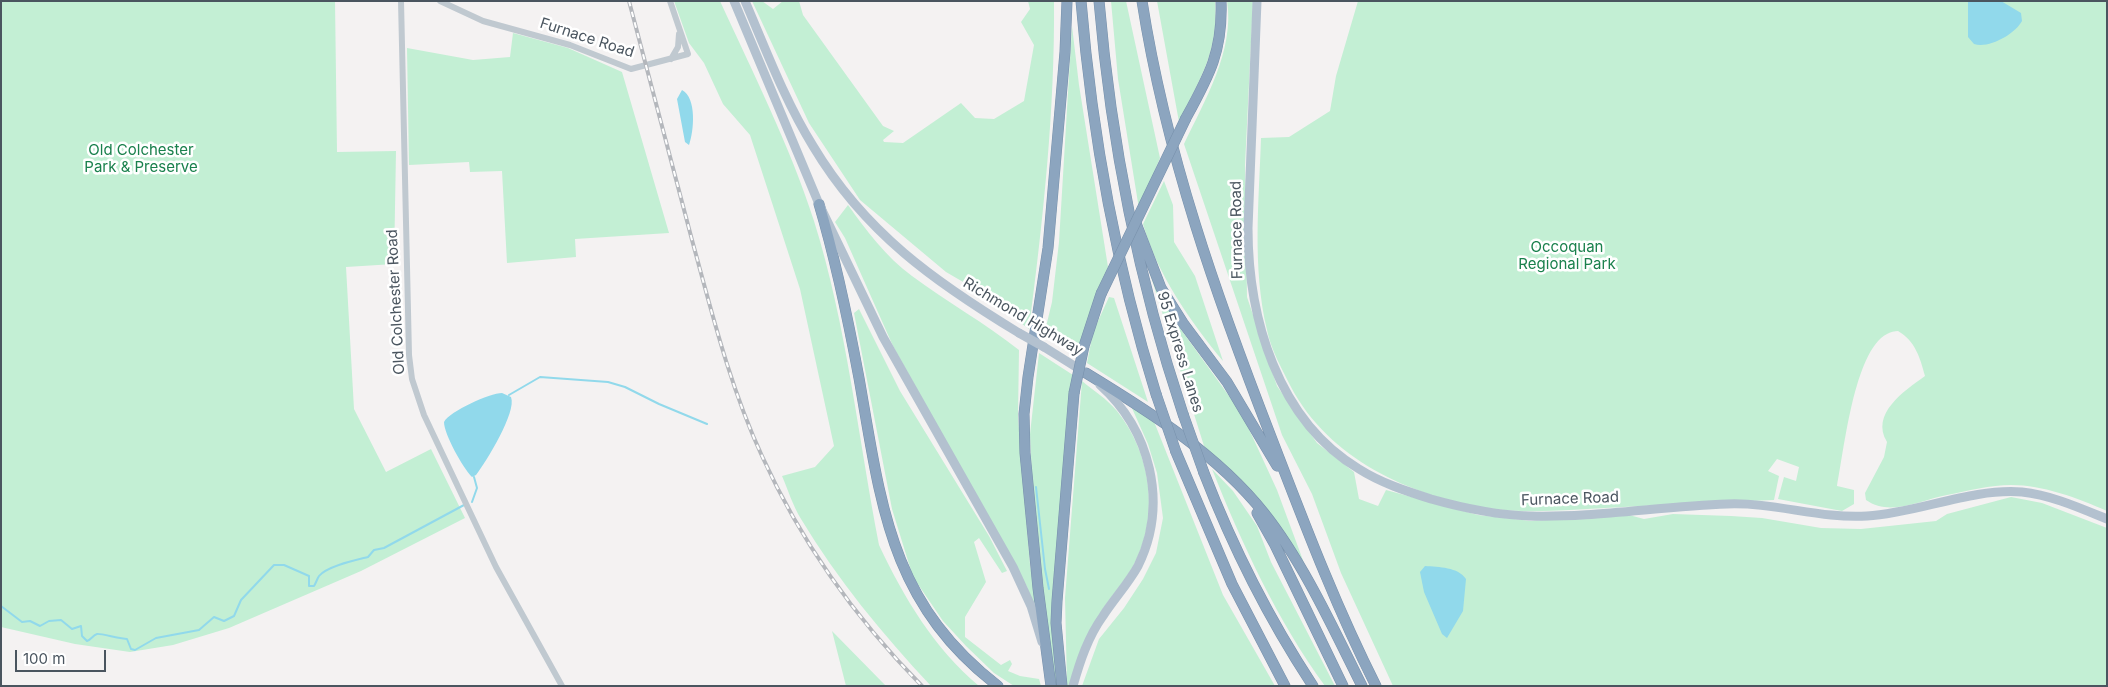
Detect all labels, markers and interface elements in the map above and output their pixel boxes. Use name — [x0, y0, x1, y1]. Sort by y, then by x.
street label: Furnace Road — [538, 14, 636, 62]
park label: Old Colchester Park & Preserve — [84, 141, 198, 176]
street label: Furnace Road — [1227, 181, 1247, 279]
street label: Old Colchester Road — [383, 229, 409, 375]
park label: Occoquan Regional Park — [1518, 238, 1616, 273]
street label: Richmond Highway — [960, 274, 1086, 360]
street label: 95 Express Lanes — [1153, 289, 1207, 415]
street label: Furnace Road — [1521, 488, 1619, 510]
scale bar — [18, 640, 109, 672]
text: 100 m — [23, 649, 65, 668]

